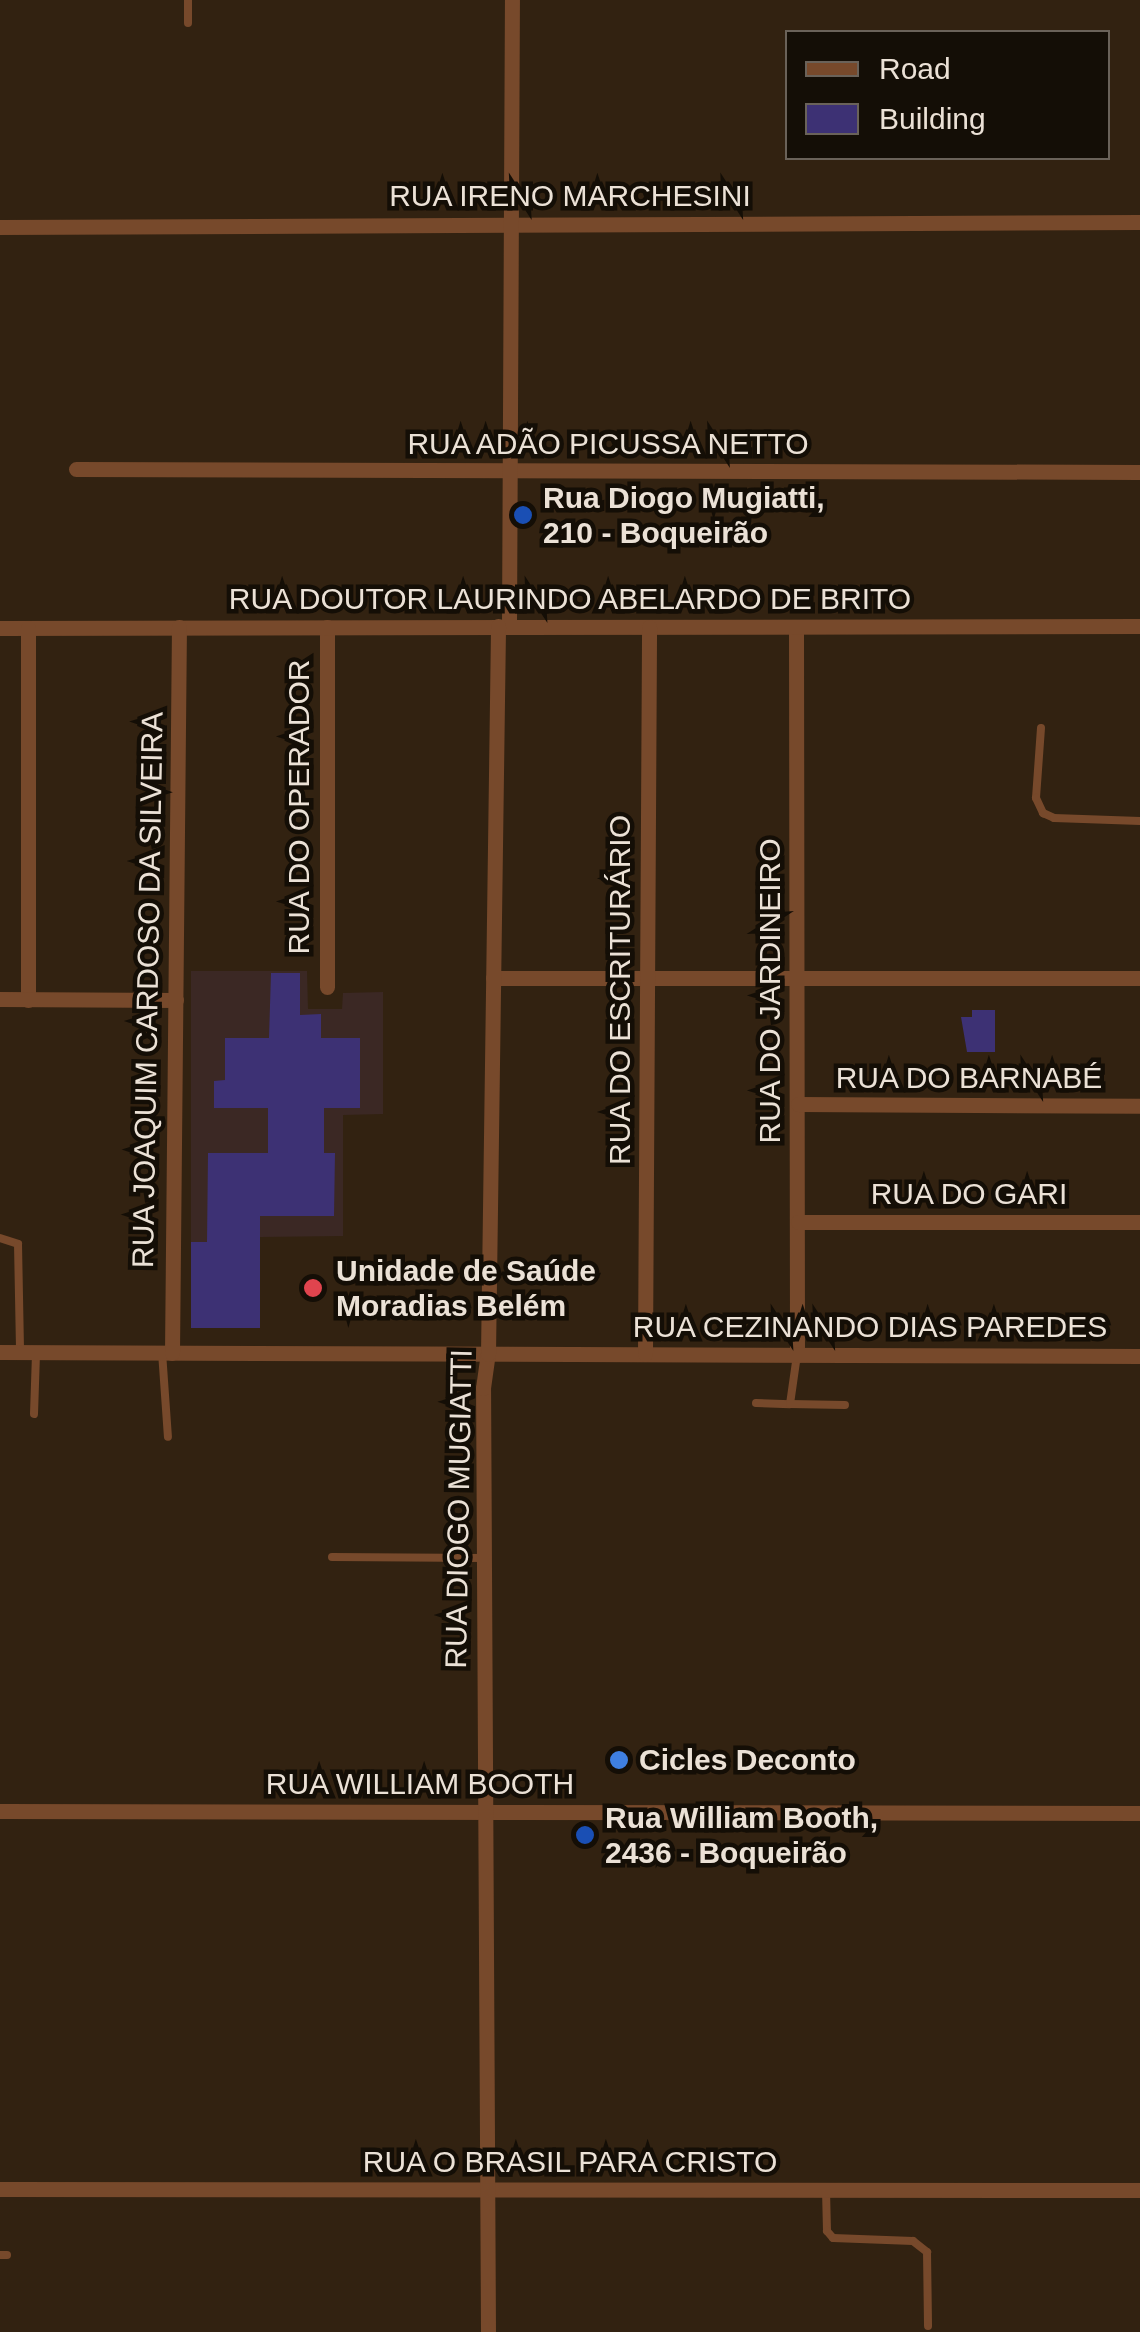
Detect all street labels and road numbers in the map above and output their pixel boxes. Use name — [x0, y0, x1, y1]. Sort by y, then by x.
street label: RUA IRENO MARCHESINI — [388, 178, 752, 214]
street label: RUA ADÃO PICUSSA NETTO — [405, 426, 811, 462]
street label: RUA DOUTOR LAURINDO ABELARDO DE BRITO — [227, 581, 913, 617]
street label: RUA DO OPERADOR — [281, 659, 317, 955]
street label: RUA JOAQUIM CARDOSO DA SILVEIRA — [125, 710, 171, 1270]
street label: RUA DO ESCRITURÁRIO — [602, 814, 638, 1166]
street label: RUA DO JARDINEIRO — [752, 838, 788, 1144]
street label: RUA DO BARNABÉ — [835, 1060, 1103, 1096]
street label: RUA DO GARI — [870, 1176, 1068, 1212]
street label: RUA CEZINANDO DIAS PAREDES — [632, 1309, 1108, 1345]
street label: RUA DIOGO MUGIATTI — [438, 1348, 480, 1670]
street label: RUA WILLIAM BOOTH — [265, 1766, 575, 1802]
street label: RUA O BRASIL PARA CRISTO — [361, 2144, 779, 2180]

